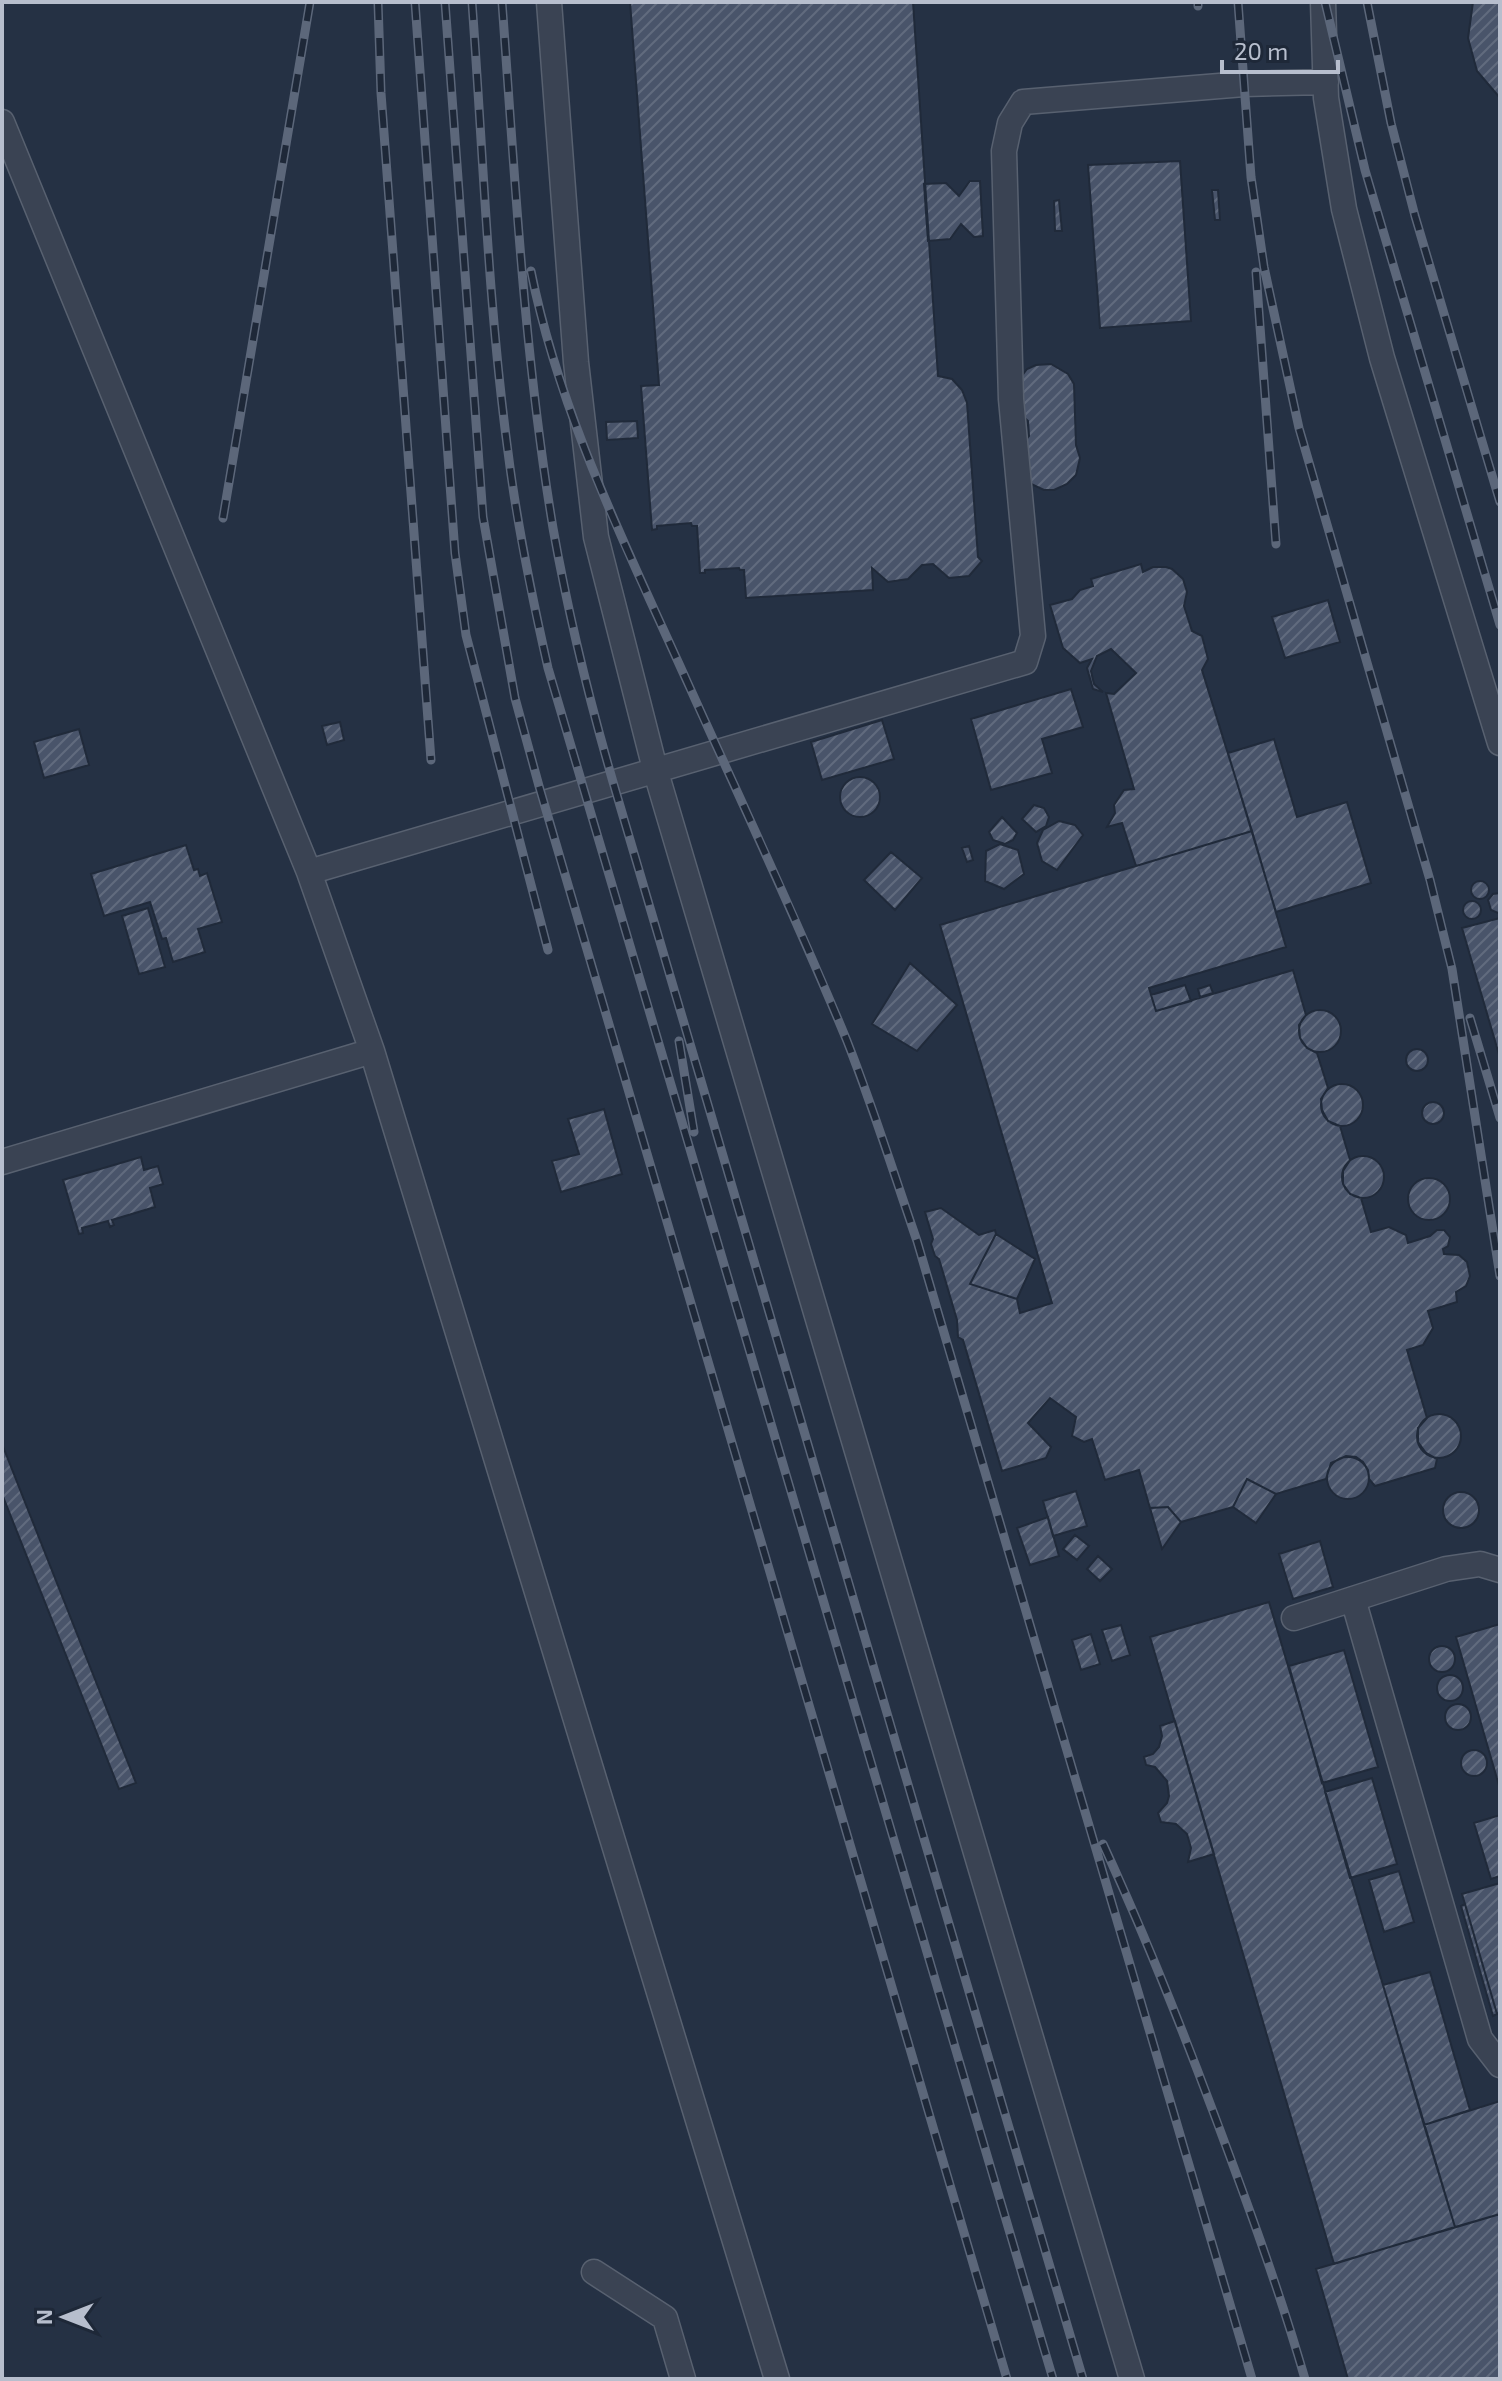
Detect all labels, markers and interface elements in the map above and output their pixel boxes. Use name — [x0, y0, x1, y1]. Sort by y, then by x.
scale bar — [1222, 24, 1338, 74]
text: 20 m — [1234, 36, 1288, 65]
north arrow — [24, 2277, 104, 2357]
text: N — [30, 2309, 56, 2325]

